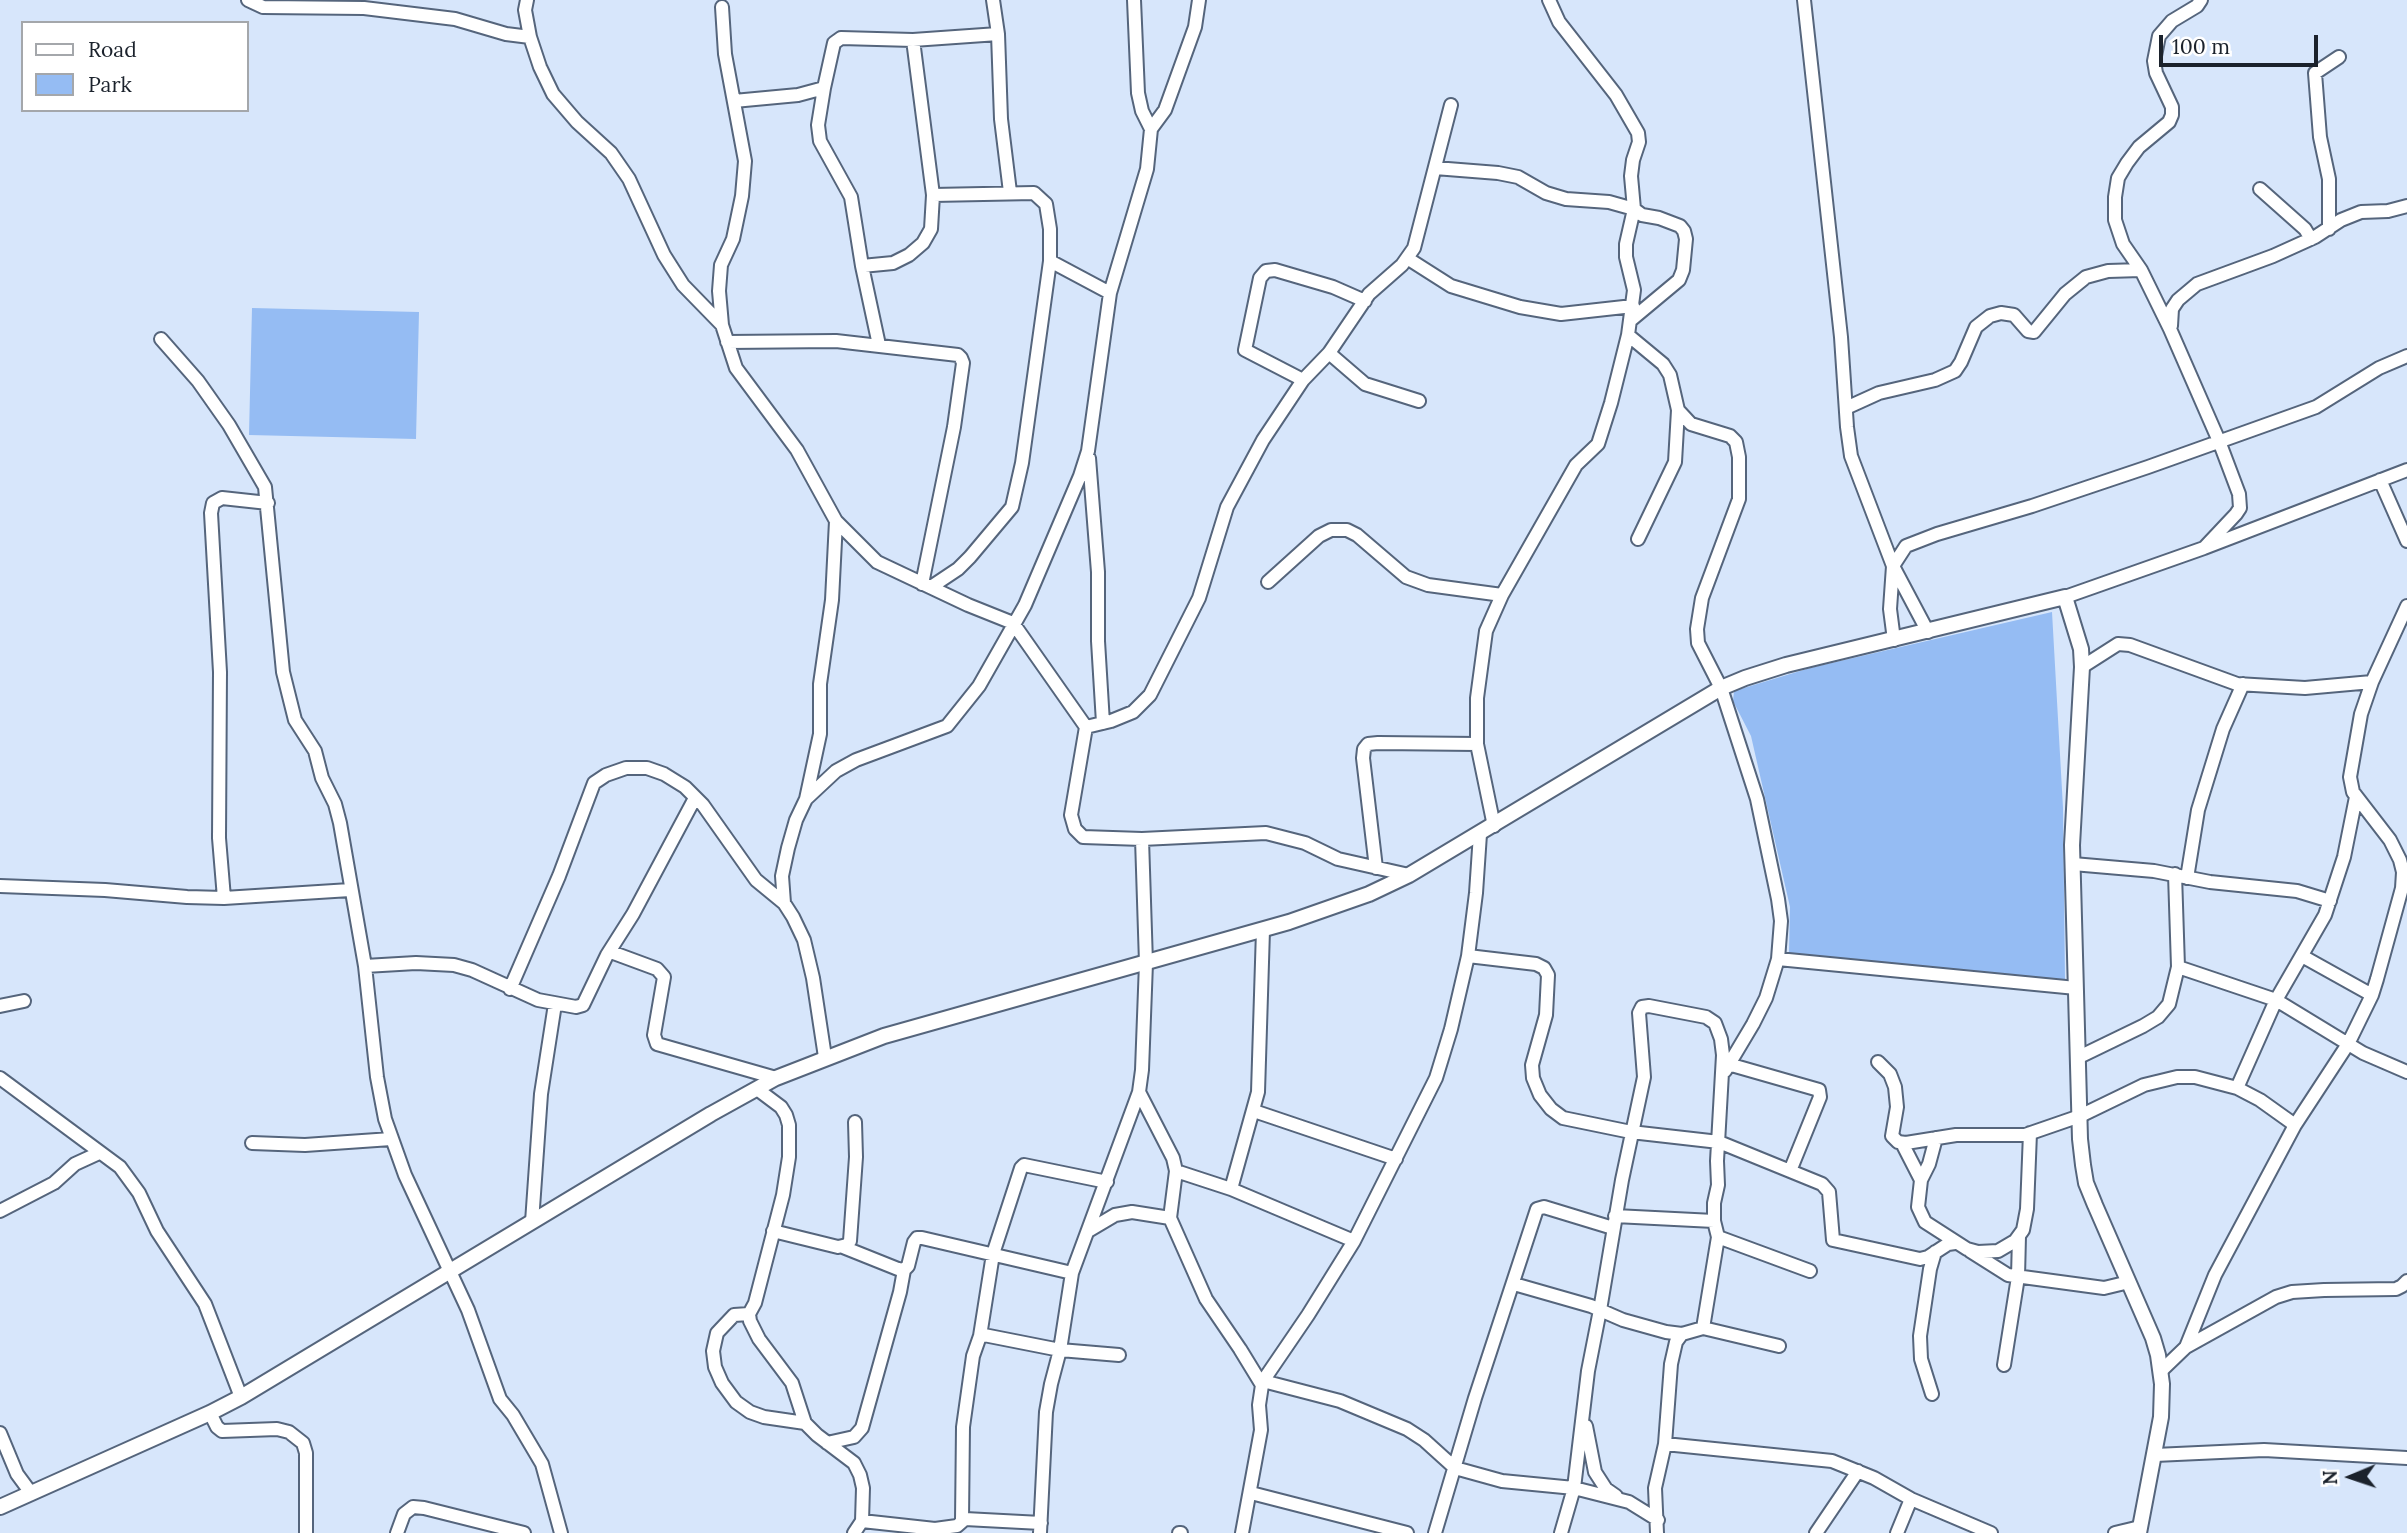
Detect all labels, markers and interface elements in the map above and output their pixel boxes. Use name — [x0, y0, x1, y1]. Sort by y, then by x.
legend — [21, 21, 248, 112]
scale bar — [2162, 21, 2321, 65]
text: 100 m — [2172, 33, 2230, 60]
text: Road — [88, 36, 137, 63]
text: Park — [88, 71, 132, 98]
north arrow — [2316, 1442, 2386, 1512]
text: N — [2318, 1470, 2342, 1485]

